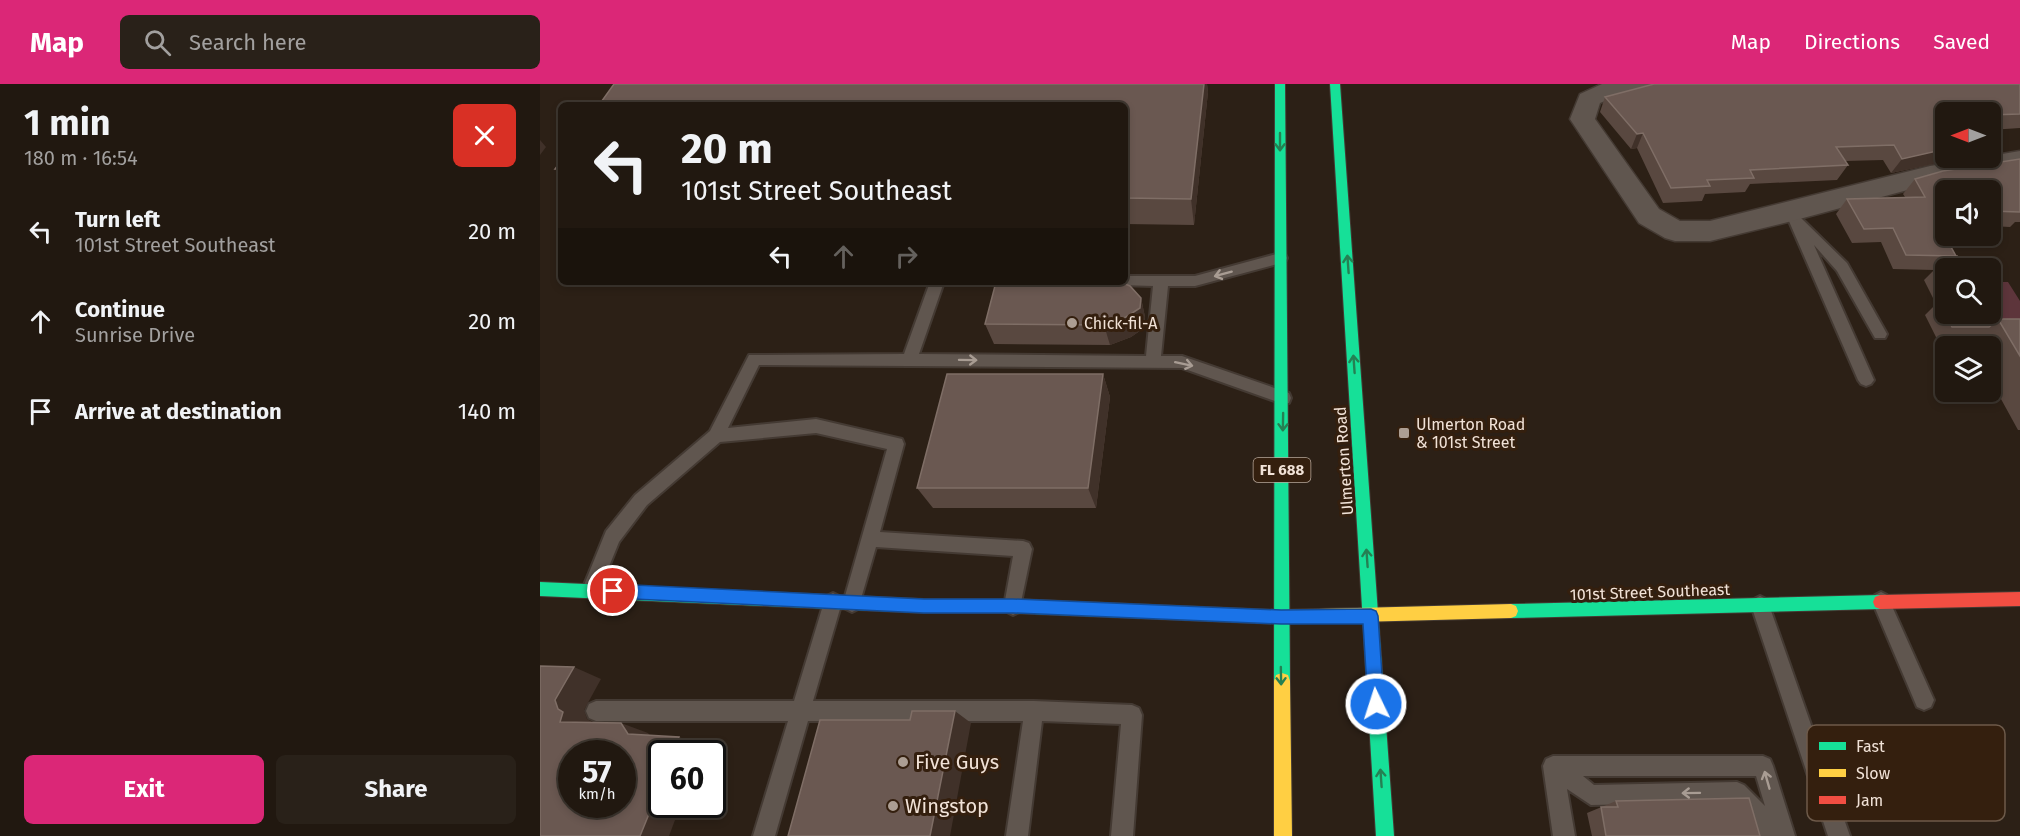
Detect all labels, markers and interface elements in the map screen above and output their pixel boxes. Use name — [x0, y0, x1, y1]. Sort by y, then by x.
search box — [120, 15, 540, 69]
text: Map — [30, 26, 84, 59]
icon: search — [141, 26, 174, 59]
text: Search here — [189, 29, 307, 56]
text: Map — [1731, 29, 1771, 55]
text: Directions — [1804, 29, 1900, 55]
text: Saved — [1933, 29, 1990, 55]
text: 1 min — [24, 101, 111, 145]
north arrow — [1935, 102, 2001, 168]
map controls — [1935, 102, 2001, 402]
button: close — [453, 104, 516, 167]
text: 20 m — [681, 124, 773, 174]
icon: left — [582, 126, 660, 204]
one-way arrow — [1274, 132, 1286, 152]
text: 180 m · 16:54 — [24, 146, 138, 170]
text: 101st Street Southeast — [681, 175, 952, 207]
button: sound — [1935, 180, 2001, 246]
text: Turn left — [75, 206, 160, 233]
icon: left — [24, 215, 57, 248]
text: 20 m — [468, 218, 516, 245]
text: 101st Street Southeast — [75, 233, 276, 257]
icon: left — [764, 240, 797, 273]
icon: ahead — [827, 240, 860, 273]
icon: right — [890, 240, 923, 273]
one-way arrow — [1342, 255, 1353, 275]
button: search — [1935, 258, 2001, 324]
one-way arrow — [1214, 268, 1233, 280]
text: Continue — [75, 296, 165, 323]
icon: ahead — [24, 305, 57, 338]
text: 20 m — [468, 308, 516, 335]
place label: Chick-fil-A — [1084, 314, 1158, 333]
marker: Chick-fil-A — [1065, 316, 1079, 330]
text: Sunrise Drive — [75, 323, 195, 347]
button: layers — [1935, 336, 2001, 402]
one-way arrow — [958, 354, 978, 366]
one-way arrow — [1349, 354, 1360, 374]
one-way arrow — [1174, 359, 1193, 371]
icon: arrive — [24, 395, 57, 428]
text: Arrive at destination — [75, 398, 282, 425]
text: 140 m — [458, 398, 516, 425]
street label: Ulmerton Road — [1331, 406, 1357, 516]
one-way arrow — [1277, 412, 1288, 432]
place label: Ulmerton Road & 101st Street — [1416, 415, 1525, 452]
marker: Ulmerton Road & 101st Street — [1397, 426, 1411, 440]
road number: FL 688 — [1254, 458, 1311, 482]
one-way arrow — [1361, 549, 1372, 569]
pin — [587, 565, 638, 616]
icon: arrive — [596, 574, 629, 607]
street label: 101st Street Southeast — [1570, 580, 1731, 604]
one-way arrow — [1275, 665, 1287, 685]
position arrow — [1344, 672, 1408, 736]
legend — [1807, 725, 2005, 821]
text: Fast — [1856, 737, 1885, 756]
speed limit sign: 60 — [648, 740, 726, 818]
place label: Five Guys — [915, 750, 999, 774]
text: 57 — [582, 754, 612, 790]
button: Exit — [24, 755, 264, 824]
button: Share — [276, 755, 516, 824]
marker: Five Guys — [896, 755, 910, 769]
text: Slow — [1856, 764, 1891, 783]
one-way arrow — [1375, 768, 1386, 788]
one-way arrow — [1761, 771, 1772, 790]
text: km/h — [578, 785, 616, 803]
one-way arrow — [1682, 787, 1702, 799]
text: Jam — [1856, 791, 1883, 810]
place label: Wingstop — [905, 794, 989, 818]
marker: Wingstop — [886, 799, 900, 813]

